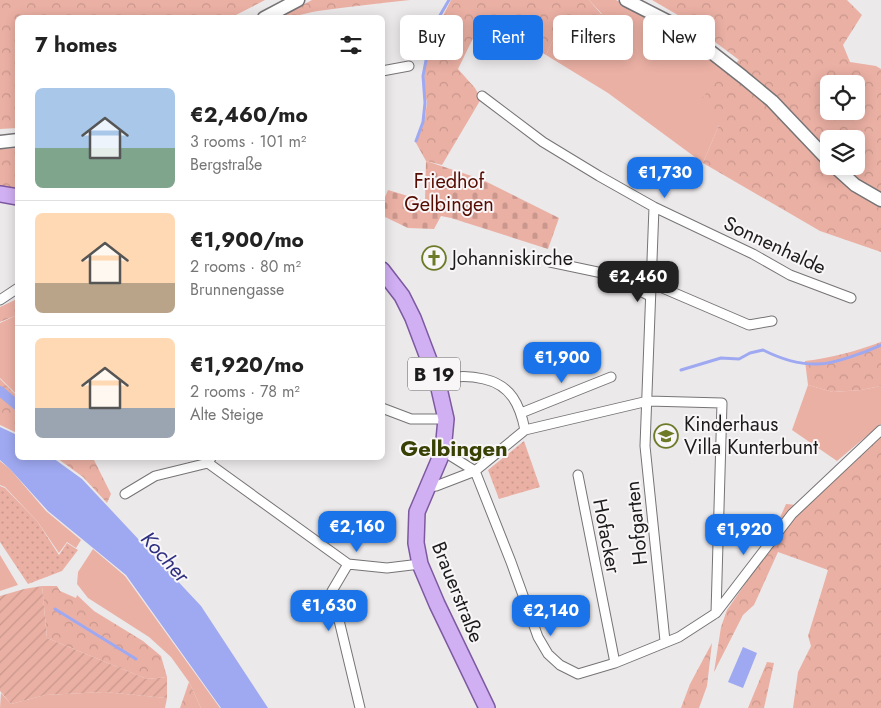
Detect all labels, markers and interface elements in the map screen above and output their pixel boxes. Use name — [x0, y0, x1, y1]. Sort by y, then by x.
chip: Buy — [400, 15, 463, 60]
chip: Rent — [473, 15, 543, 60]
chip: Filters — [553, 15, 633, 60]
chip: New — [643, 15, 715, 60]
text: 7 homes — [35, 30, 117, 60]
icon: filters — [337, 31, 365, 59]
map controls — [820, 75, 865, 175]
button: locate — [820, 75, 865, 120]
text: €2,460/mo — [190, 100, 308, 130]
icon: home — [75, 108, 135, 168]
text: 3 rooms · 101 m² — [190, 130, 306, 153]
button: layers — [820, 130, 865, 175]
text: Bergstraße — [190, 153, 262, 176]
pin: €1,730 — [624, 156, 706, 199]
text: €1,730 — [638, 161, 692, 184]
park label: Friedhof Gelbingen — [404, 167, 494, 219]
street label: Sonnenhalde — [719, 209, 831, 282]
text: €1,900/mo — [190, 225, 304, 255]
icon: home — [75, 233, 135, 293]
place label: Johanniskirche — [449, 244, 573, 273]
church icon: Johanniskirche — [421, 245, 447, 271]
text: 2 rooms · 80 m² — [190, 255, 301, 278]
pin: €2,460 — [597, 260, 679, 303]
text: €2,460 — [609, 265, 667, 288]
text: Brunnengasse — [190, 278, 284, 301]
pin: €1,900 — [521, 342, 603, 384]
text: €1,900 — [534, 346, 590, 369]
text: €1,920/mo — [190, 350, 304, 380]
icon: home — [75, 358, 135, 418]
road number: B 19 — [408, 358, 460, 390]
text: 2 rooms · 78 m² — [190, 380, 300, 403]
text: Alte Steige — [190, 403, 264, 426]
place label: Kinderhaus Villa Kunterbunt — [684, 410, 818, 462]
school or university icon: Kinderhaus Villa Kunterbunt — [653, 423, 679, 449]
district label: Gelbingen — [400, 432, 508, 464]
street label: Hofgarten — [618, 479, 655, 566]
street label: Hofacker — [585, 496, 628, 576]
pin: €2,160 — [316, 510, 398, 553]
pin: €1,920 — [703, 514, 785, 556]
text: €2,160 — [329, 515, 385, 538]
text: €1,920 — [716, 518, 772, 541]
water label: Kocher — [134, 525, 197, 590]
street label: Brauerstraße — [424, 537, 491, 647]
pin: €1,630 — [288, 590, 370, 632]
text: €1,630 — [301, 594, 357, 617]
pin: €2,140 — [510, 594, 592, 637]
text: €2,140 — [523, 599, 579, 622]

